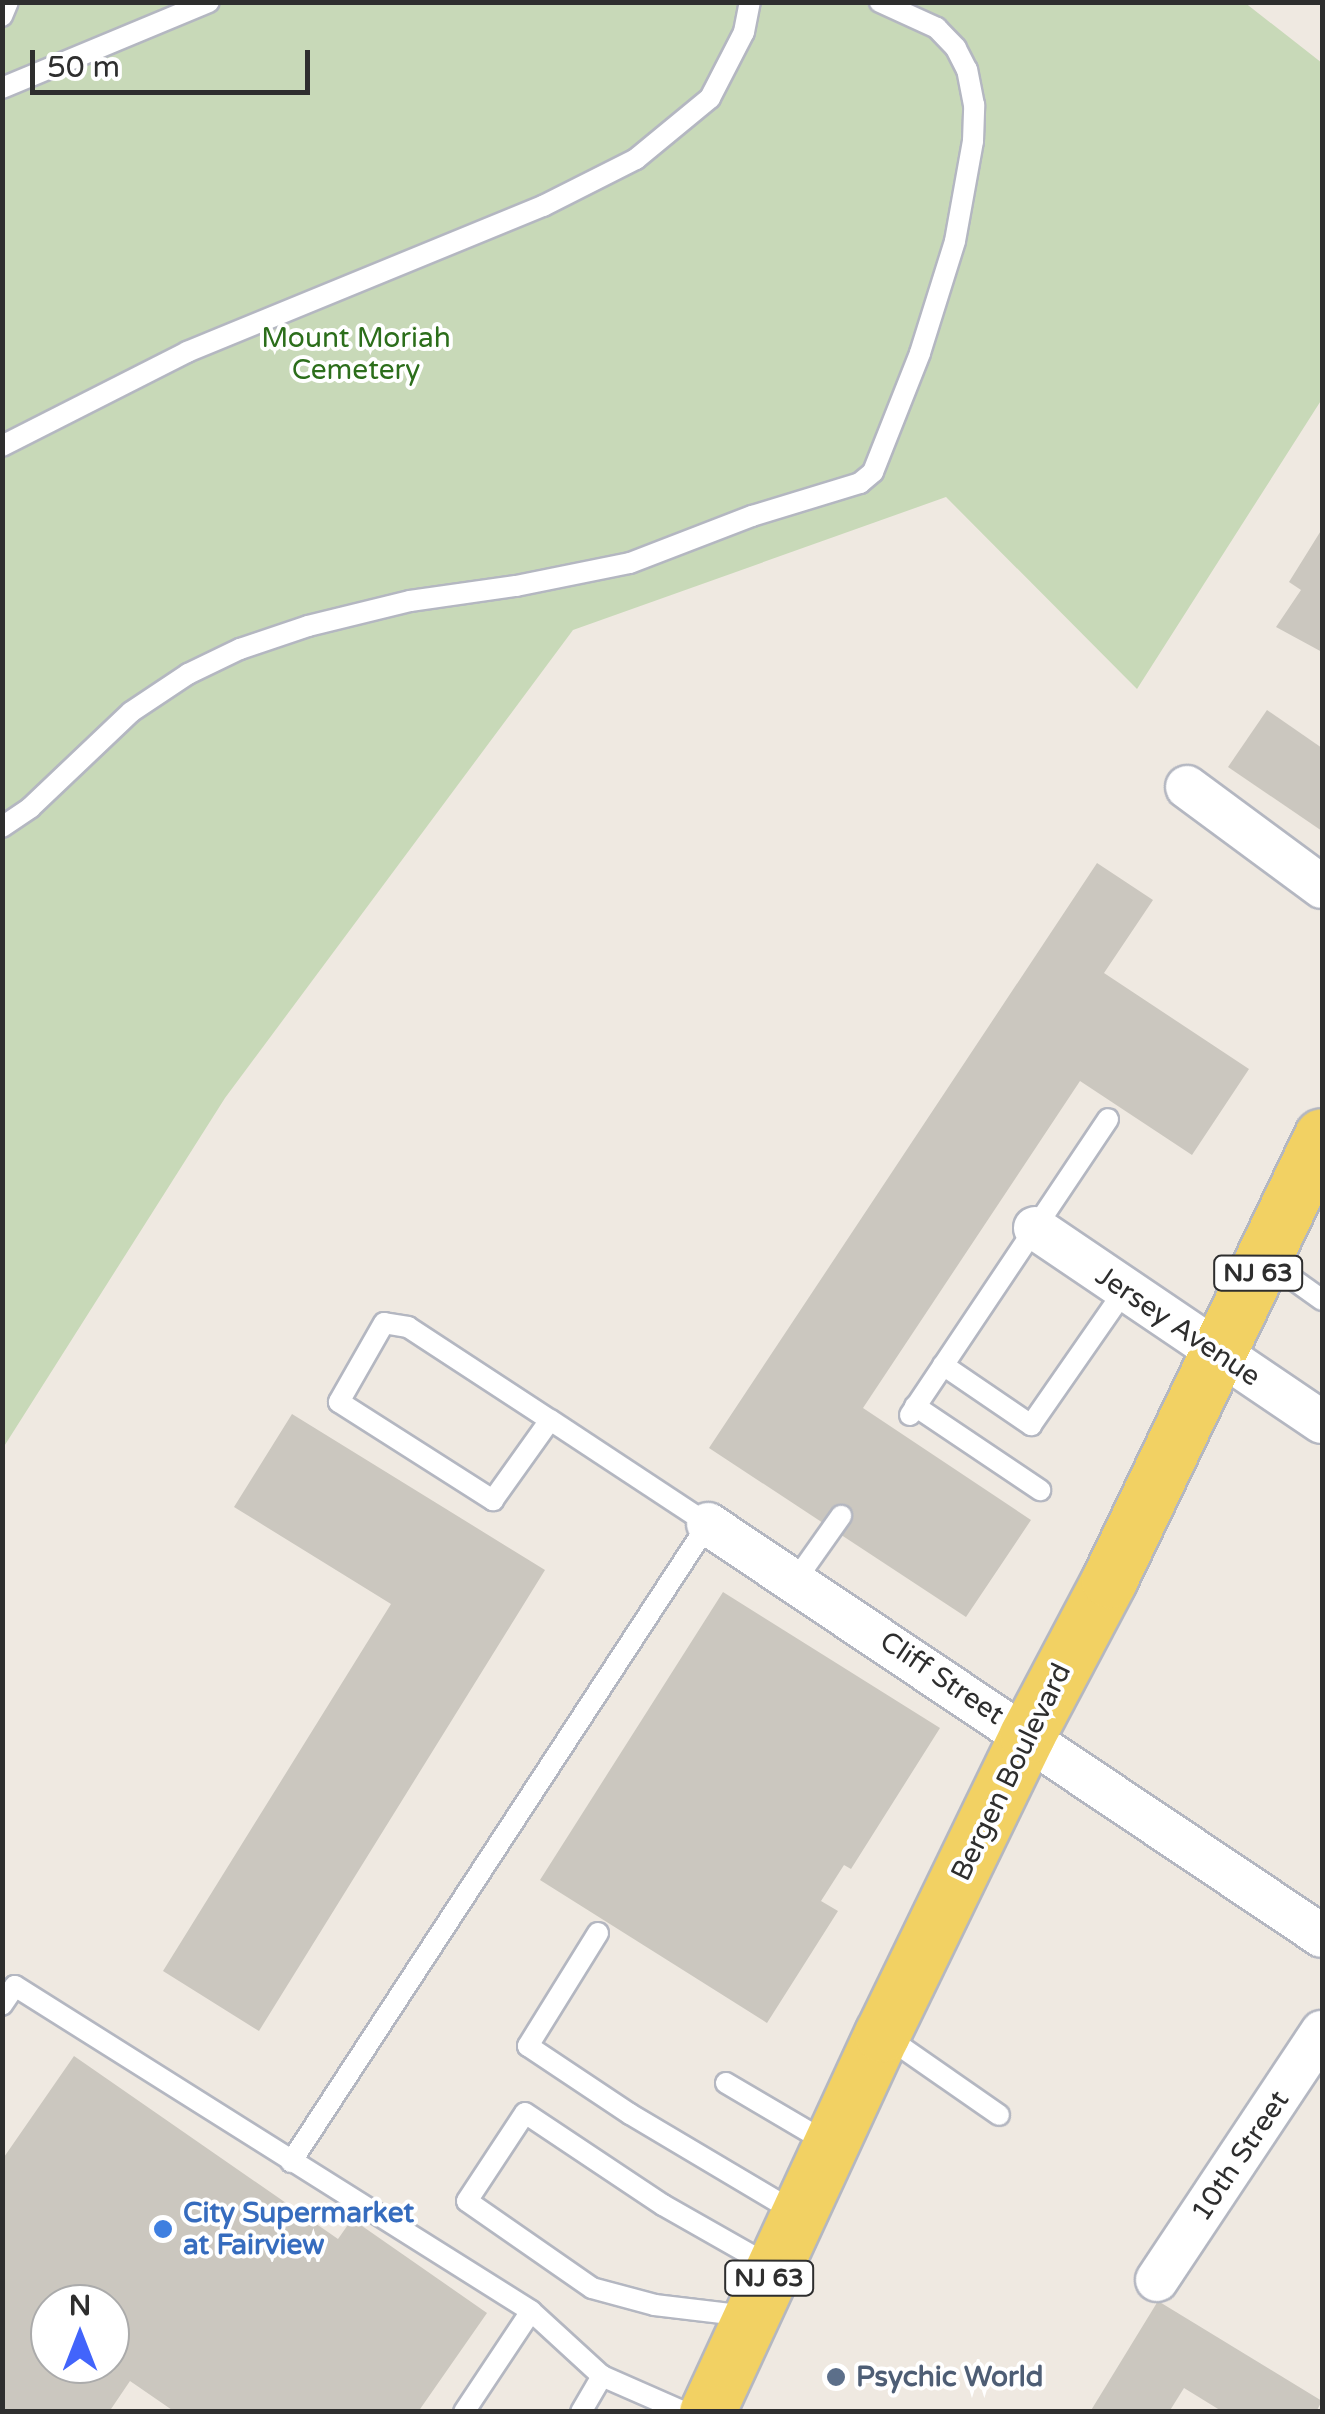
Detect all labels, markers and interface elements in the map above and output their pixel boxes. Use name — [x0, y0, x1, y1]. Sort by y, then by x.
scale bar — [35, 30, 315, 92]
text: 50 m — [47, 49, 120, 86]
park label: Mount Moriah Cemetery — [261, 321, 451, 387]
road number: NJ 63 — [1213, 1253, 1303, 1293]
street label: Jersey Avenue — [1089, 1259, 1267, 1393]
street label: Cliff Street — [874, 1624, 1010, 1732]
street label: Bergen Boulevard — [944, 1658, 1078, 1886]
street label: 10th Street — [1184, 2084, 1296, 2228]
place label: City Supermarket at Fairview — [183, 2196, 414, 2262]
marker: City Supermarket at Fairview — [152, 2218, 174, 2240]
road number: NJ 63 — [724, 2258, 814, 2298]
north arrow — [30, 2284, 130, 2384]
text: N — [69, 2289, 91, 2323]
place label: Psychic World — [856, 2360, 1043, 2394]
marker: Psychic World — [825, 2366, 847, 2388]

